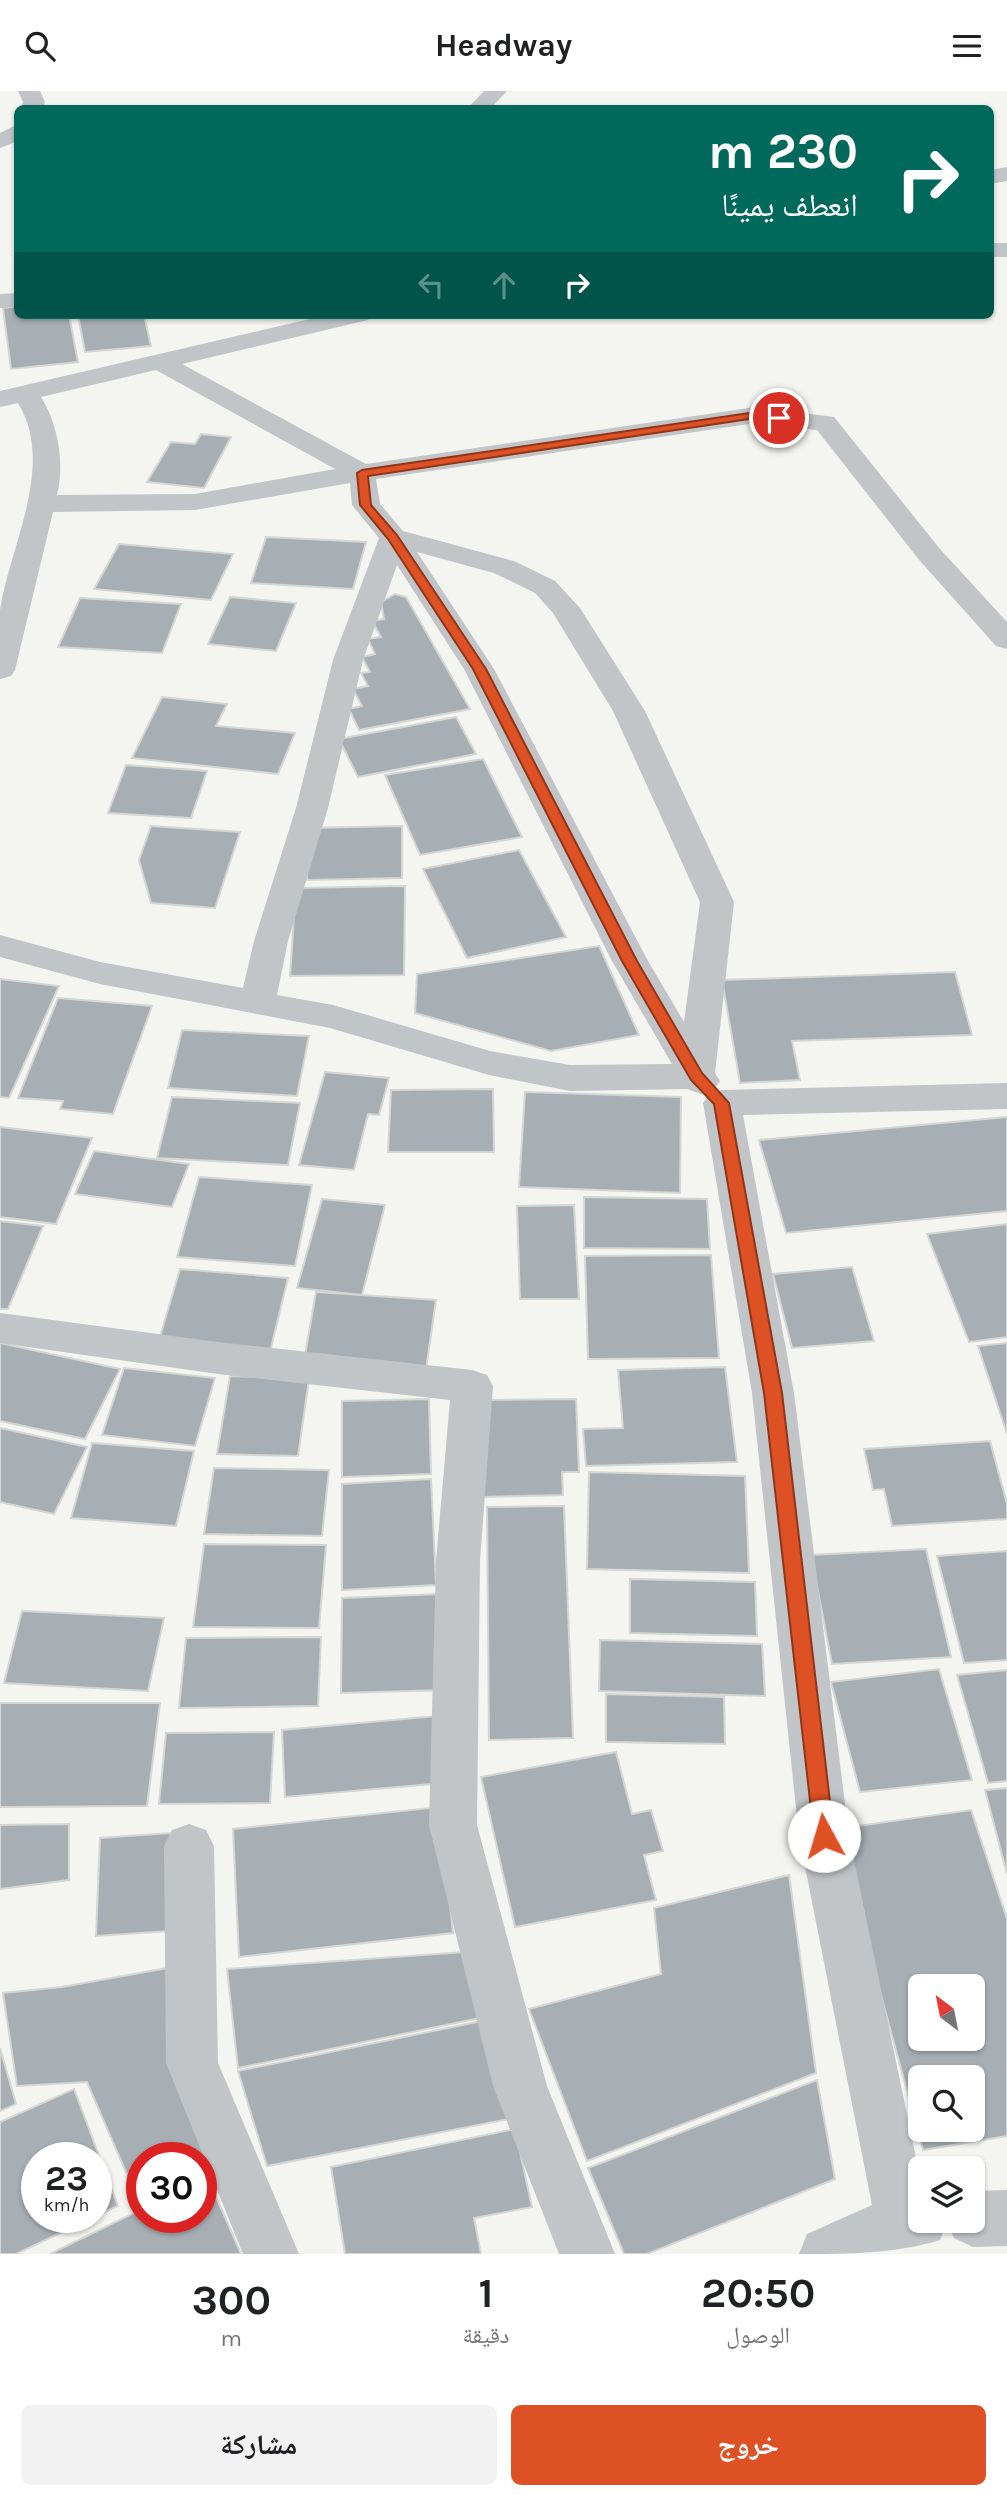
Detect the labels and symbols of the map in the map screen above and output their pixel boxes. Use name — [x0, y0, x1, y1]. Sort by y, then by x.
pin — [749, 388, 809, 448]
position arrow — [787, 1799, 861, 1873]
north arrow — [908, 1974, 985, 2051]
speed limit sign: 30 — [126, 2142, 217, 2233]

